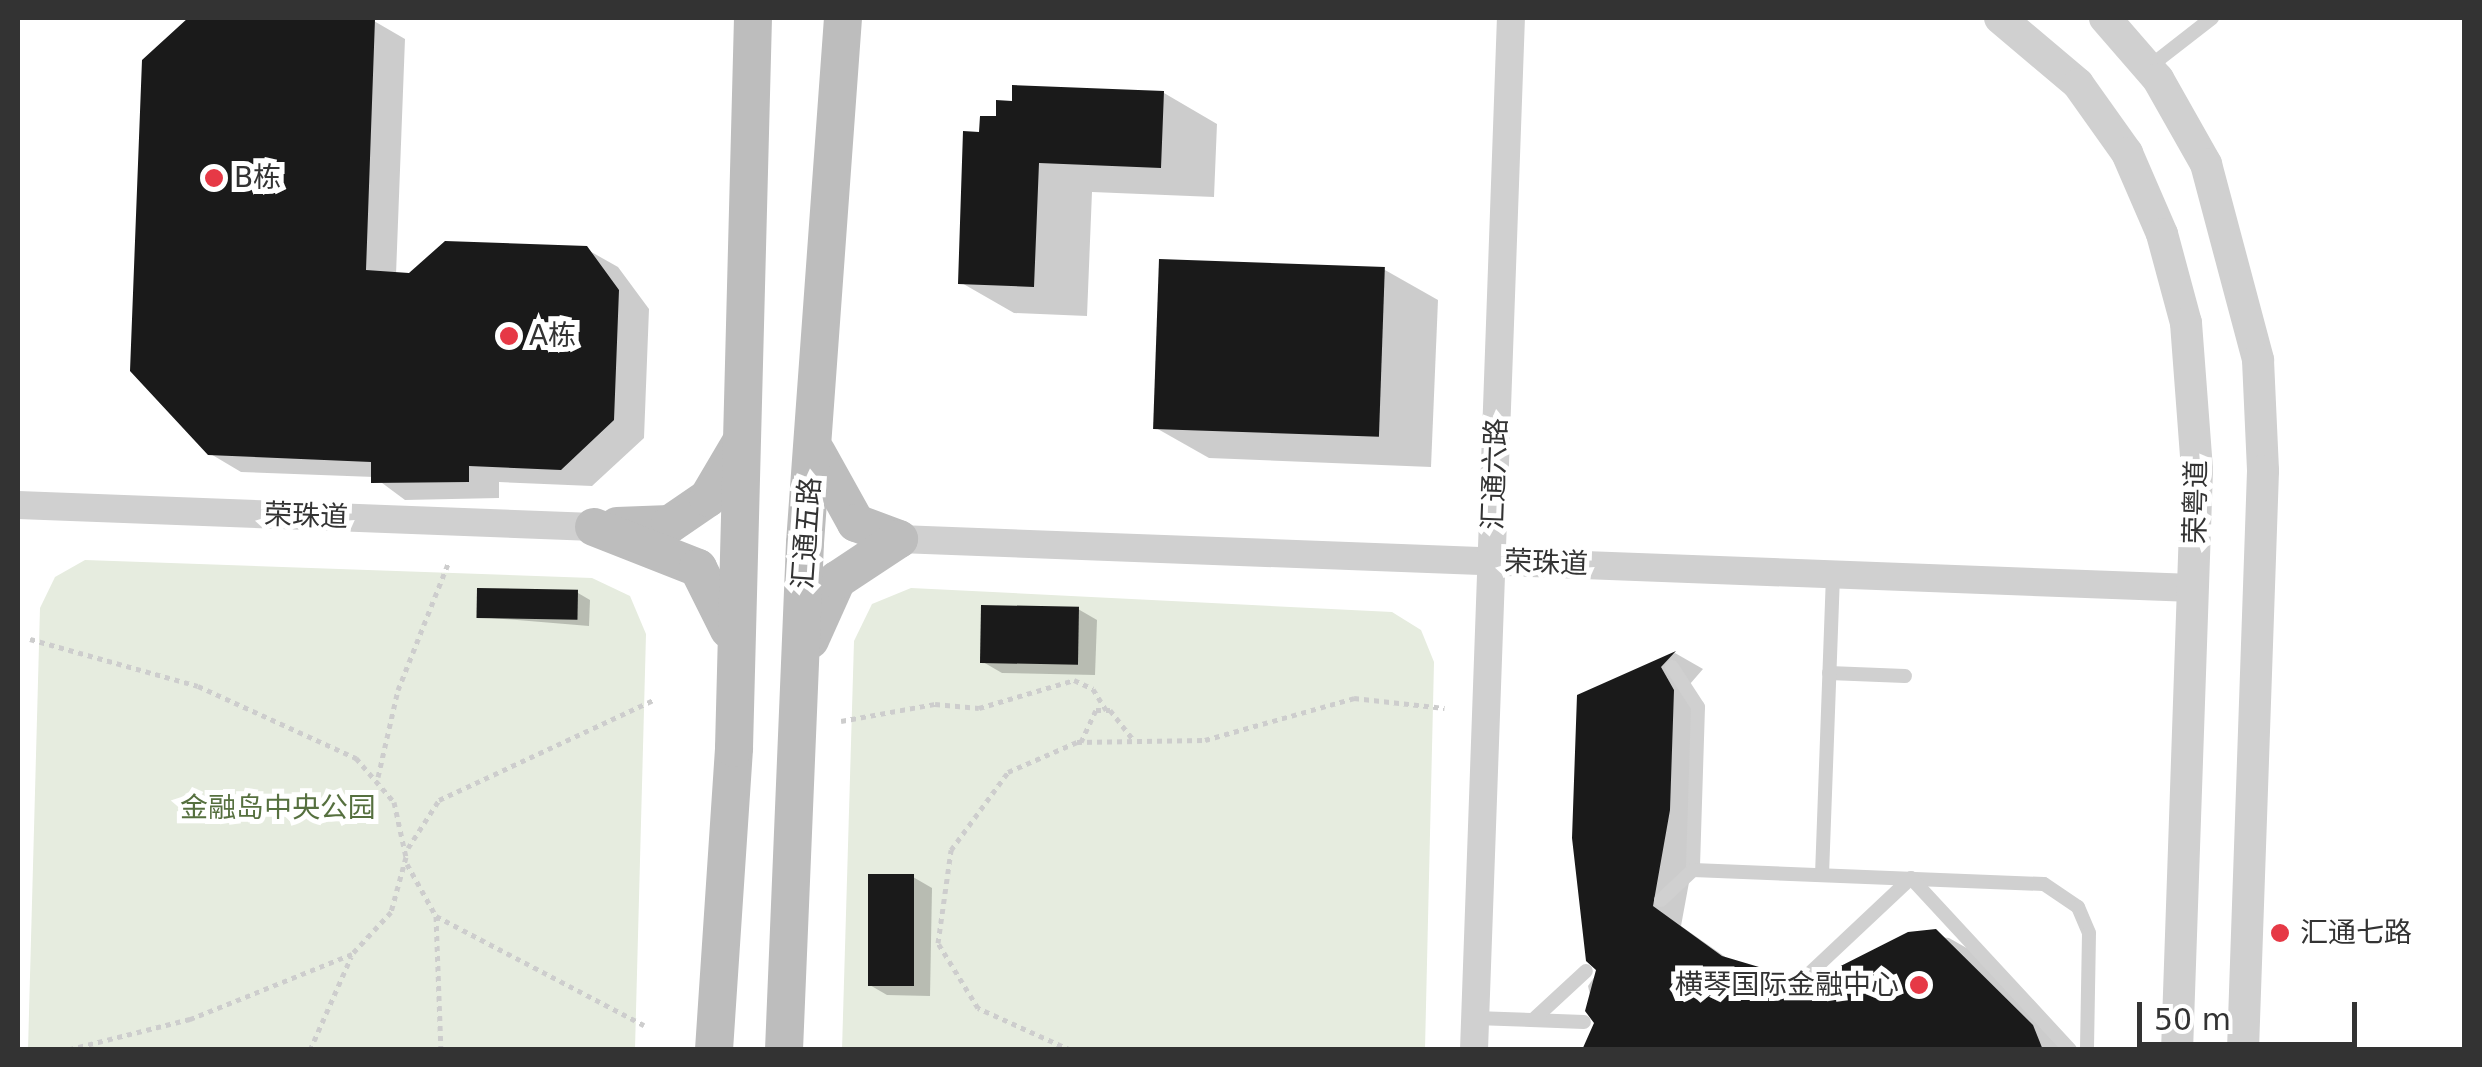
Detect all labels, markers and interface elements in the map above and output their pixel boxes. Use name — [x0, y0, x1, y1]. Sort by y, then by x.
place label: B栋 — [234, 161, 281, 195]
marker: B栋 — [203, 167, 225, 189]
place label: A栋 — [529, 319, 576, 353]
marker: A栋 — [498, 325, 520, 347]
street label: 汇通六路 — [1476, 417, 1514, 531]
street label: 荣粤道 — [2178, 460, 2214, 544]
street label: 汇通五路 — [786, 476, 828, 590]
street label: 荣珠道 — [263, 498, 349, 534]
street label: 荣珠道 — [1503, 545, 1589, 581]
park label: 金融岛中央公园 — [180, 791, 376, 825]
place label: 汇通七路 — [2300, 916, 2412, 950]
marker: 汇通七路 — [2269, 922, 2291, 944]
place label: 横琴国际金融中心 — [1675, 968, 1899, 1002]
marker: 横琴国际金融中心 — [1908, 974, 1930, 996]
scale bar — [2142, 982, 2362, 1044]
text: 50 m — [2154, 1002, 2231, 1037]

